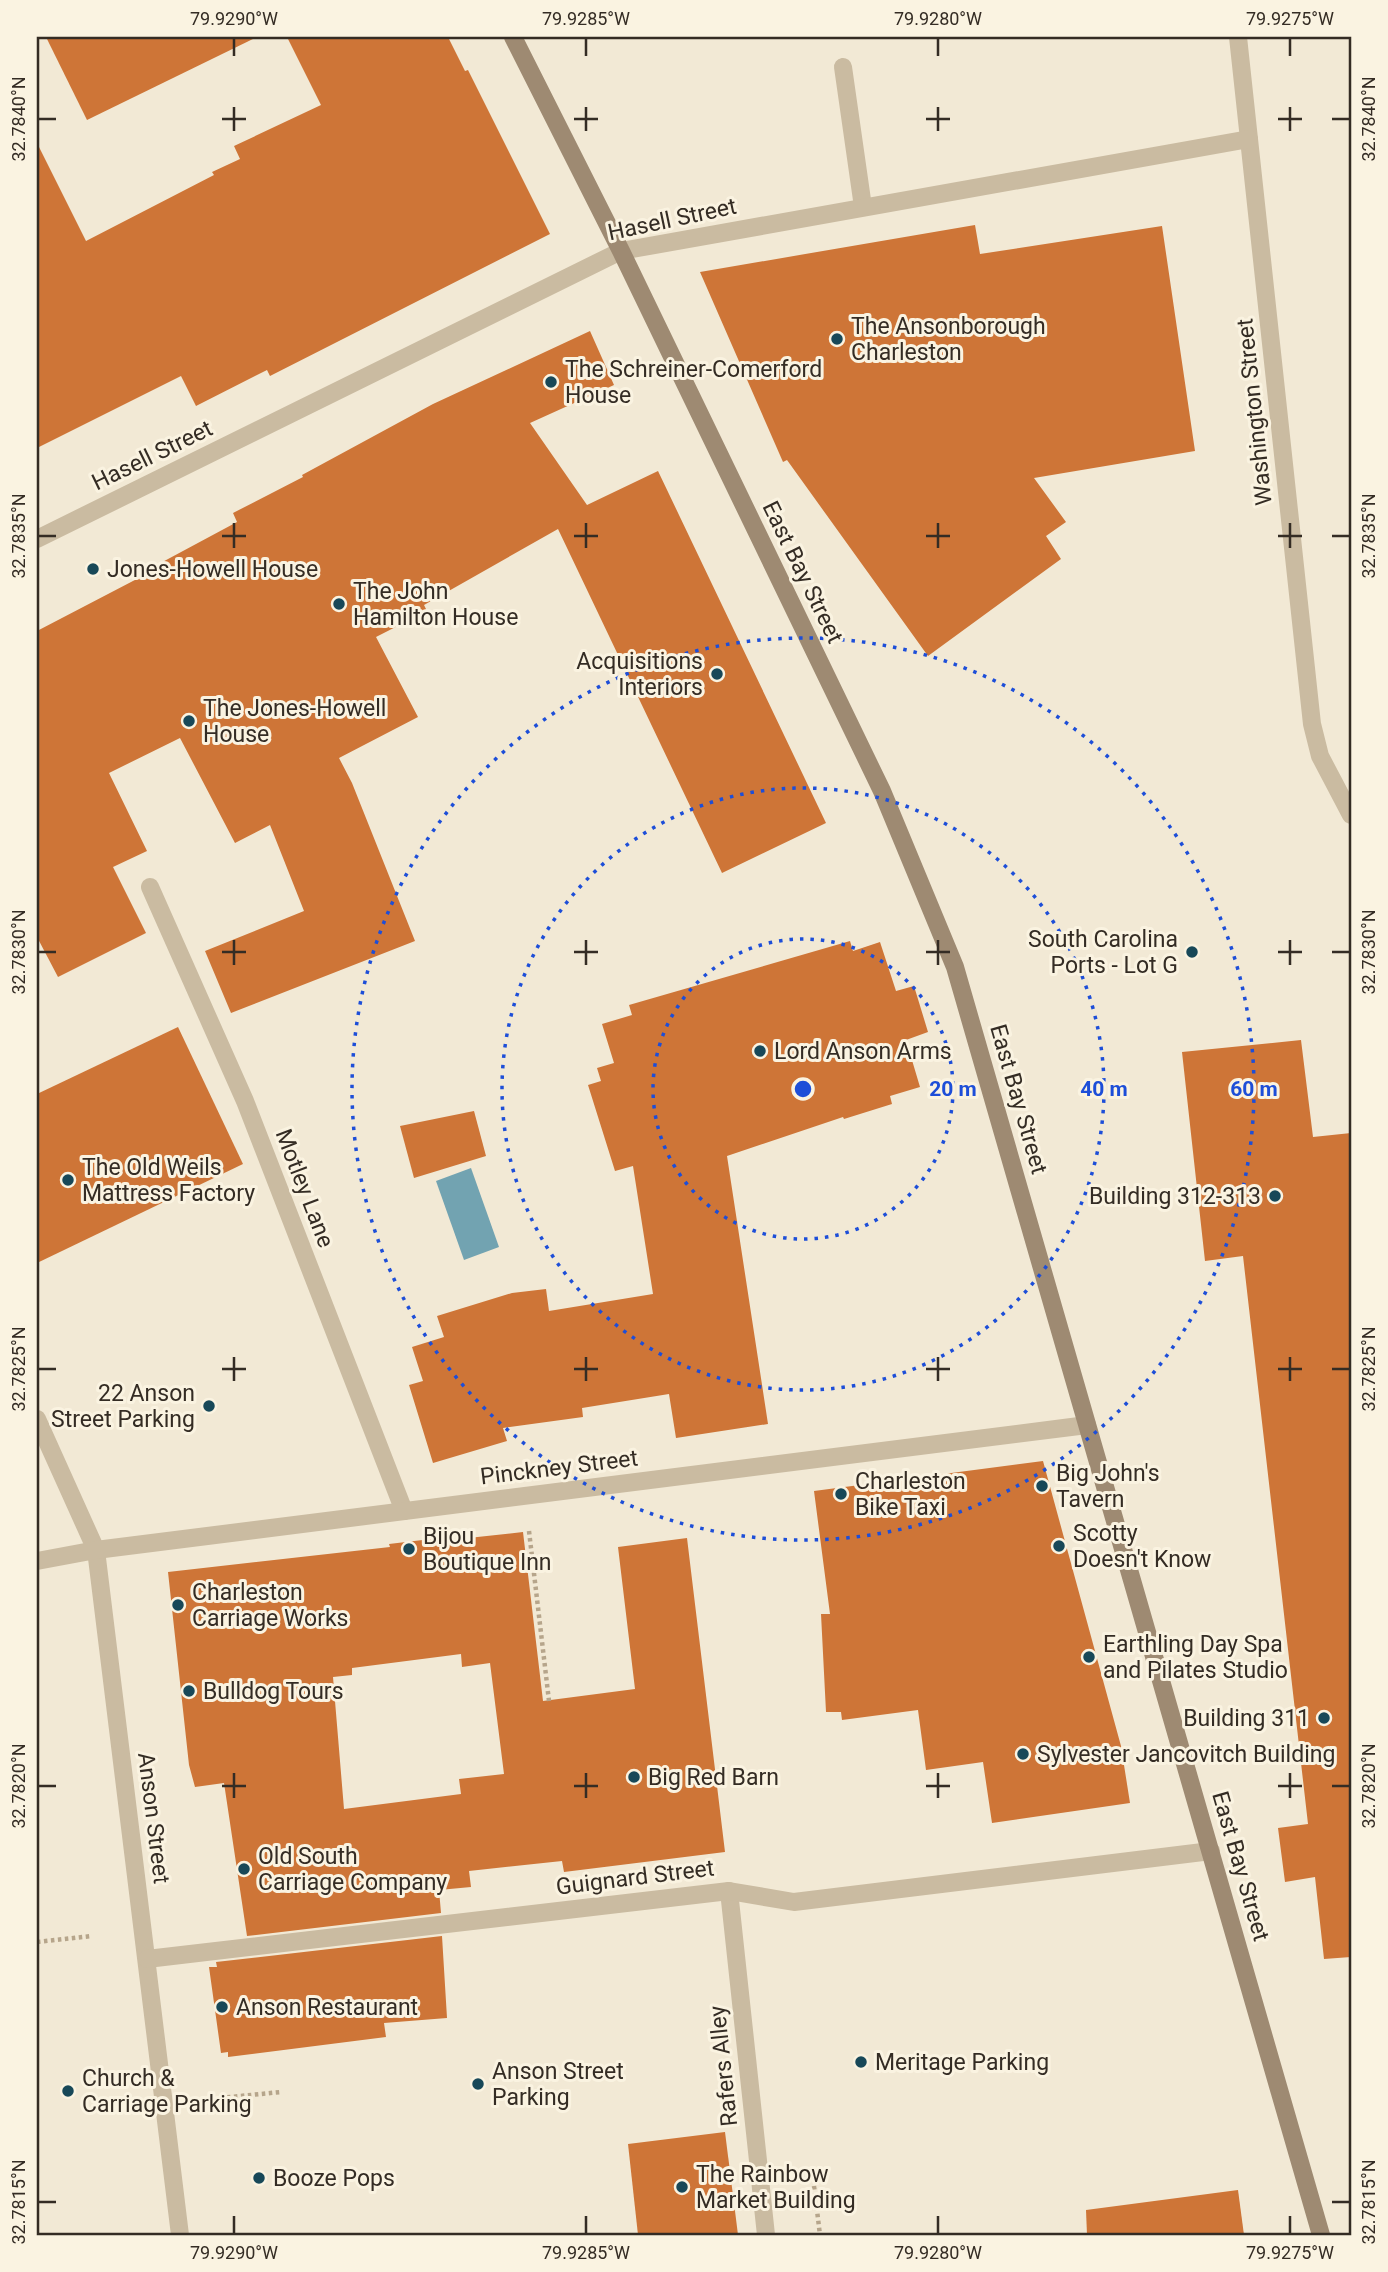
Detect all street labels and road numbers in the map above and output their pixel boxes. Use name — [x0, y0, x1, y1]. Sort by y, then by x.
street label: Hasell Street — [605, 193, 739, 246]
street label: Washington Street — [1231, 317, 1278, 507]
street label: Hasell Street — [88, 415, 217, 496]
street label: East Bay Street — [757, 497, 849, 648]
street label: East Bay Street — [984, 1021, 1053, 1177]
street label: Motley Lane — [270, 1125, 339, 1251]
street label: Pinckney Street — [479, 1444, 639, 1491]
street label: Anson Street — [132, 1751, 175, 1885]
street label: East Bay Street — [1206, 1788, 1275, 1944]
street label: Guignard Street — [555, 1854, 716, 1901]
street label: Rafers Alley — [704, 2004, 743, 2128]

